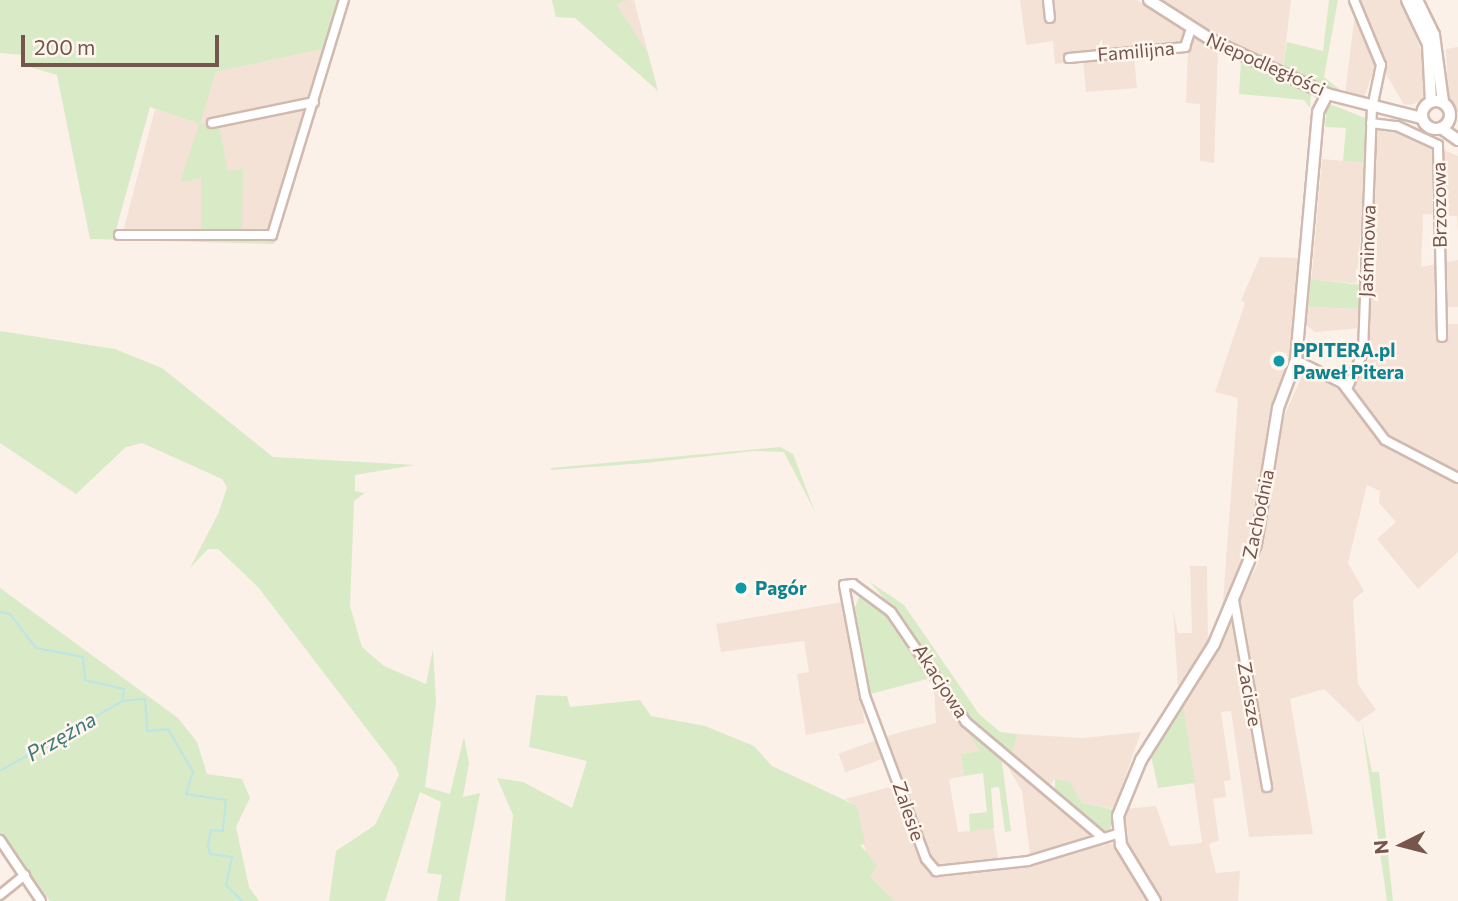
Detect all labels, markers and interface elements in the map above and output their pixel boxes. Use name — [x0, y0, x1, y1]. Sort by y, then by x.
scale bar — [24, 21, 222, 65]
street label: Niepodległości — [1203, 28, 1329, 100]
text: 200 m — [34, 34, 95, 59]
street label: Familijna — [1097, 36, 1175, 66]
street label: Brzozowa — [1427, 162, 1451, 248]
street label: Jaśminowa — [1354, 204, 1380, 298]
place label: PPITERA.pl Paweł Pitera — [1293, 339, 1404, 383]
marker: PPITERA.pl Paweł Pitera — [1271, 353, 1287, 369]
street label: Zachodnia — [1237, 467, 1279, 561]
place label: Pagór — [755, 577, 807, 599]
marker: Pagór — [733, 580, 749, 596]
street label: Akacjowa — [909, 640, 973, 722]
street label: Zacisze — [1233, 660, 1267, 728]
water label: Przężna — [22, 706, 100, 766]
street label: Zalesie — [888, 778, 930, 844]
north arrow — [1367, 810, 1437, 880]
text: N — [1368, 839, 1393, 856]

